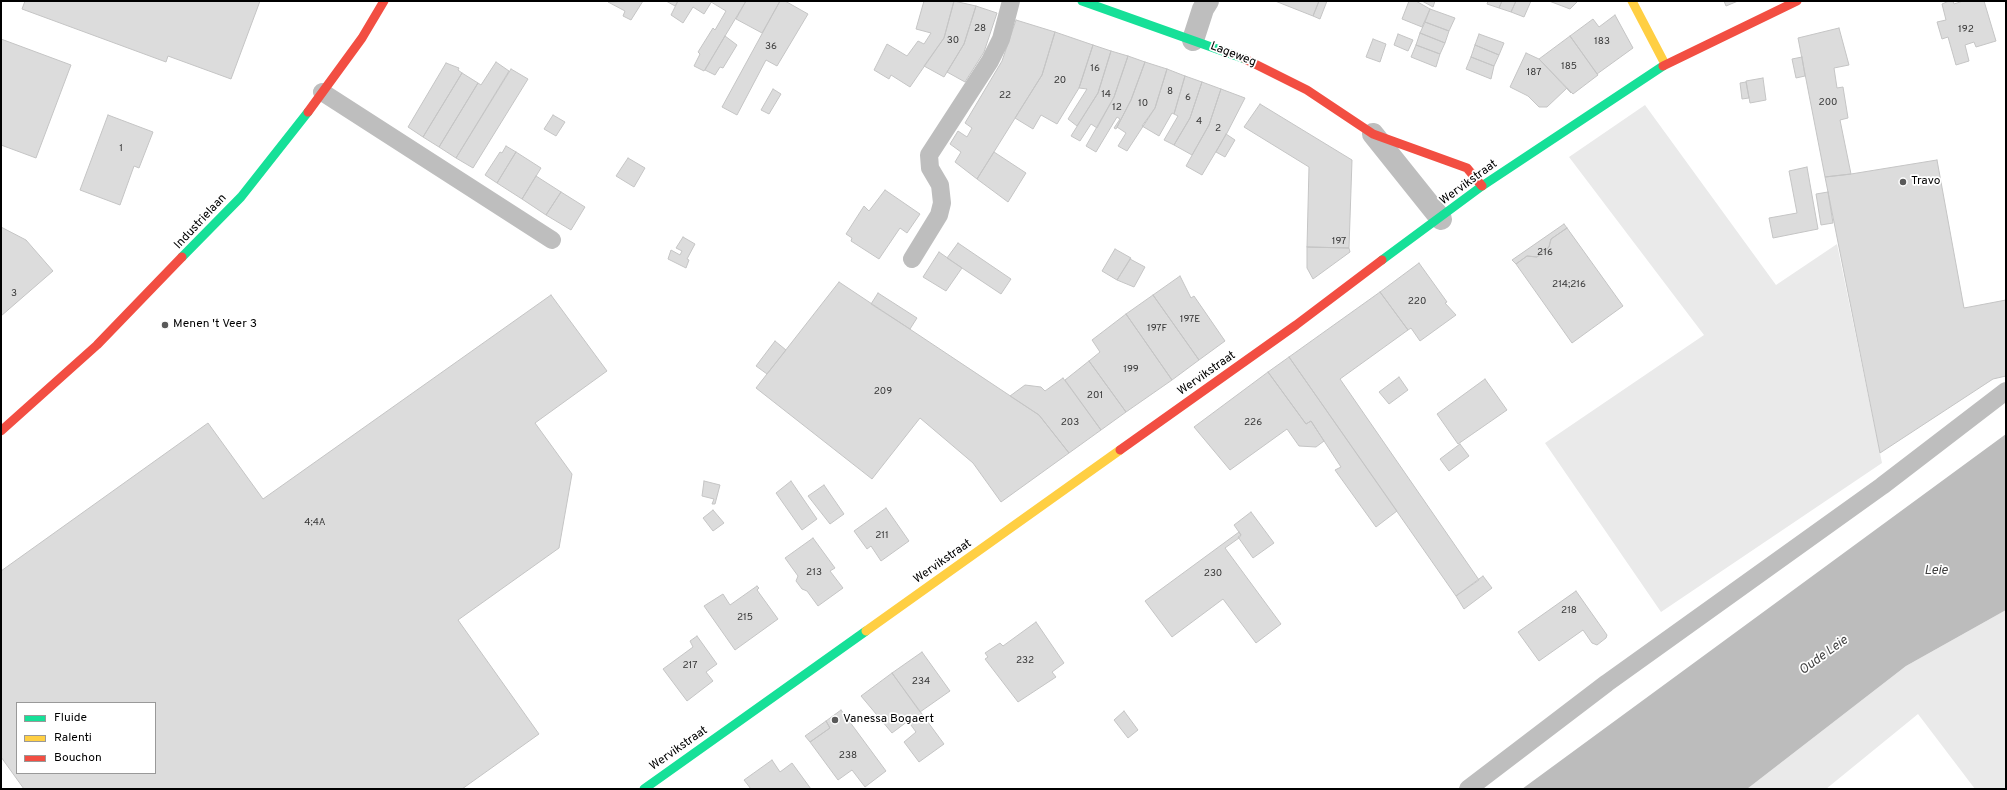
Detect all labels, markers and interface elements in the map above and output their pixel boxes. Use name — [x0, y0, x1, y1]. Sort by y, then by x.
house number: 28 — [974, 23, 986, 35]
house number: 192 — [1958, 24, 1974, 36]
house number: 30 — [947, 35, 959, 47]
house number: 183 — [1594, 36, 1610, 48]
street label: Lageweg — [1208, 40, 1258, 70]
house number: 36 — [765, 41, 777, 53]
house number: 185 — [1561, 61, 1577, 73]
house number: 16 — [1090, 63, 1100, 75]
house number: 187 — [1527, 67, 1541, 79]
house number: 20 — [1054, 75, 1066, 87]
house number: 8 — [1167, 86, 1173, 98]
house number: 14 — [1101, 89, 1111, 101]
house number: 22 — [999, 90, 1011, 102]
house number: 6 — [1185, 92, 1191, 104]
house number: 200 — [1819, 97, 1837, 109]
house number: 10 — [1138, 98, 1148, 110]
house number: 12 — [1112, 102, 1122, 114]
house number: 4 — [1196, 116, 1202, 128]
house number: 2 — [1215, 123, 1221, 135]
house number: 1 — [119, 143, 123, 155]
street label: Wervikstraat — [1437, 157, 1501, 209]
place label: Travo — [1911, 175, 1940, 189]
marker: Travo — [1898, 177, 1908, 187]
street label: Industrielaan — [172, 191, 230, 253]
house number: 197 — [1332, 236, 1346, 248]
house number: 216 — [1537, 247, 1553, 259]
house number: 214;216 — [1552, 279, 1586, 291]
house number: 3 — [11, 288, 17, 300]
house number: 220 — [1408, 296, 1426, 308]
house number: 197E — [1180, 314, 1200, 326]
place label: Menen 't Veer 3 — [173, 318, 257, 332]
marker: Menen 't Veer 3 — [160, 320, 170, 330]
house number: 197F — [1147, 323, 1167, 335]
street label: Wervikstraat — [1175, 349, 1239, 399]
house number: 199 — [1123, 364, 1139, 376]
house number: 209 — [874, 386, 892, 398]
house number: 201 — [1087, 390, 1103, 402]
house number: 203 — [1061, 417, 1079, 429]
house number: 226 — [1244, 417, 1262, 429]
house number: 4;4A — [304, 517, 326, 529]
house number: 211 — [875, 530, 889, 542]
street label: Wervikstraat — [911, 537, 975, 587]
water label: Leie — [1924, 563, 1948, 579]
house number: 213 — [806, 567, 822, 579]
house number: 230 — [1204, 568, 1222, 580]
house number: 218 — [1561, 605, 1577, 617]
house number: 215 — [737, 612, 753, 624]
water label: Oude Leie — [1797, 633, 1851, 679]
house number: 232 — [1016, 655, 1034, 667]
house number: 217 — [682, 660, 698, 672]
house number: 234 — [912, 676, 930, 688]
legend — [16, 702, 156, 774]
text: Fluide — [54, 710, 87, 726]
place label: Vanessa Bogaert — [843, 713, 934, 727]
marker: Vanessa Bogaert — [830, 715, 840, 725]
street label: Wervikstraat — [647, 724, 711, 774]
text: Ralenti — [54, 730, 92, 746]
text: Bouchon — [54, 750, 102, 766]
house number: 238 — [839, 750, 857, 762]

